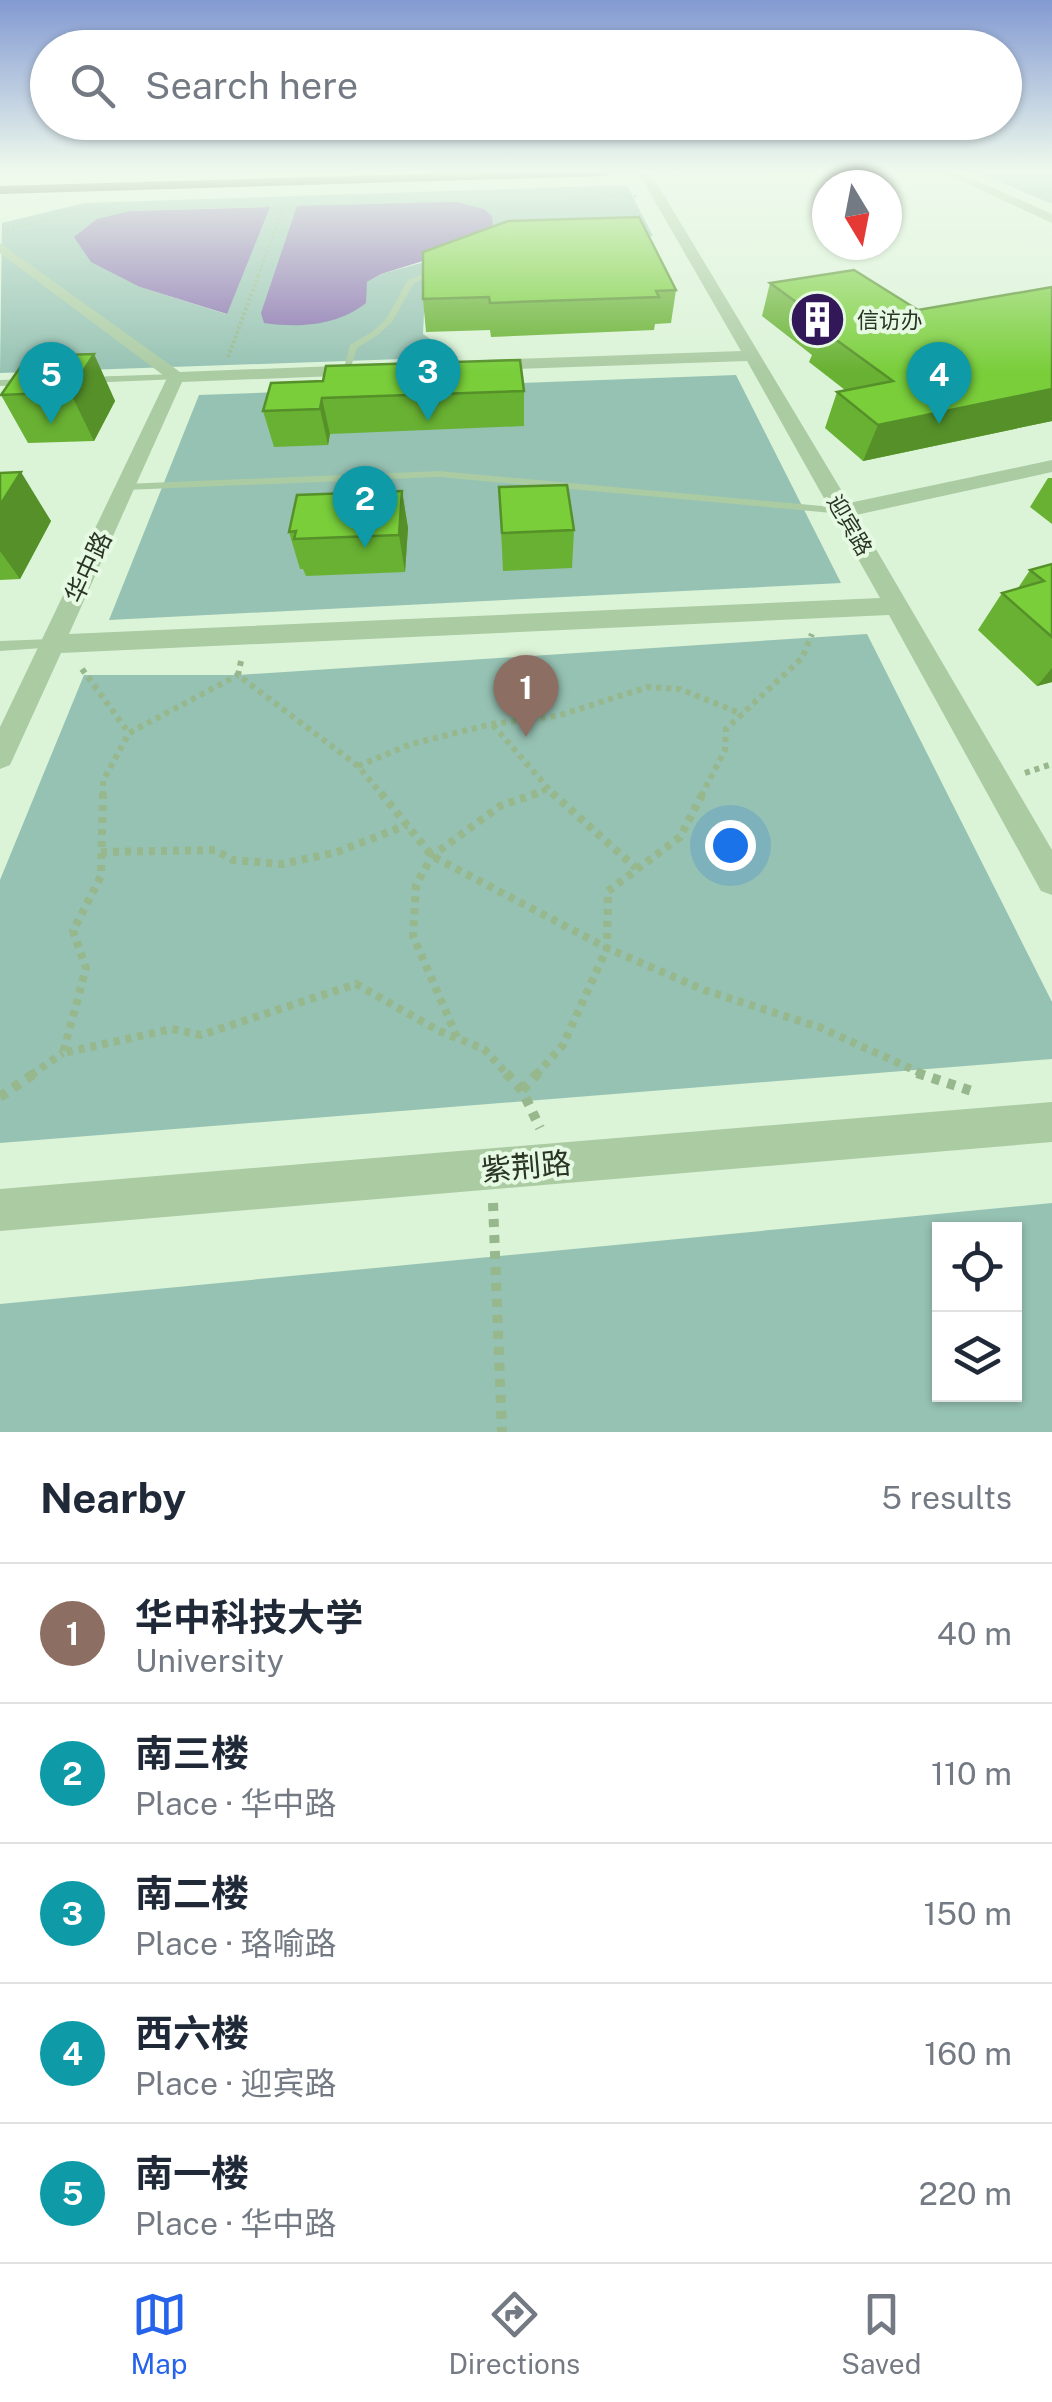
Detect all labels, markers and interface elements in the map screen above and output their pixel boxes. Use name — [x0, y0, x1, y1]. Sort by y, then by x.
search box — [30, 30, 1022, 140]
icon: search — [65, 58, 120, 113]
text: Search here — [145, 63, 358, 108]
north arrow — [812, 170, 902, 260]
building icon: 信访办 — [788, 290, 848, 350]
place label: 信访办 — [857, 307, 923, 333]
pin: 3 — [396, 338, 460, 421]
pin: 5 — [18, 342, 84, 424]
pin: 4 — [906, 342, 972, 424]
pin: 2 — [332, 466, 398, 548]
street label: 迎宾路 — [822, 490, 878, 560]
street label: 华中路 — [59, 527, 117, 607]
pin: 1 — [494, 654, 558, 737]
your location — [705, 820, 756, 871]
street label: 紫荆路 — [480, 1144, 572, 1188]
map controls — [932, 1222, 1022, 1402]
button: locate — [932, 1222, 1022, 1312]
button: layers — [932, 1312, 1022, 1402]
text: Nearby — [40, 1473, 186, 1522]
text: 5 results — [881, 1479, 1012, 1516]
text: 华中科技大学 — [135, 1595, 363, 1640]
text: 1 — [66, 1615, 79, 1652]
text: 40 m — [937, 1615, 1012, 1652]
text: University — [135, 1642, 284, 1679]
text: 南三楼 — [135, 1731, 249, 1776]
text: 2 — [62, 1755, 83, 1792]
text: 110 m — [931, 1755, 1012, 1792]
text: Place · 华中路 — [135, 1785, 337, 1822]
text: 南二楼 — [135, 1871, 249, 1916]
text: 3 — [62, 1895, 83, 1932]
text: 150 m — [923, 1895, 1012, 1932]
text: Place · 珞喻路 — [135, 1925, 337, 1962]
text: 西六楼 — [135, 2011, 249, 2056]
text: 4 — [62, 2035, 83, 2072]
text: 160 m — [924, 2035, 1012, 2072]
text: Place · 迎宾路 — [135, 2065, 337, 2102]
text: 南一楼 — [135, 2151, 249, 2196]
text: 5 — [62, 2175, 83, 2212]
text: 220 m — [919, 2175, 1012, 2212]
text: Place · 华中路 — [135, 2205, 337, 2242]
tab: Map — [131, 2287, 187, 2380]
tab: Directions — [449, 2287, 580, 2380]
tab: Saved — [841, 2287, 921, 2380]

